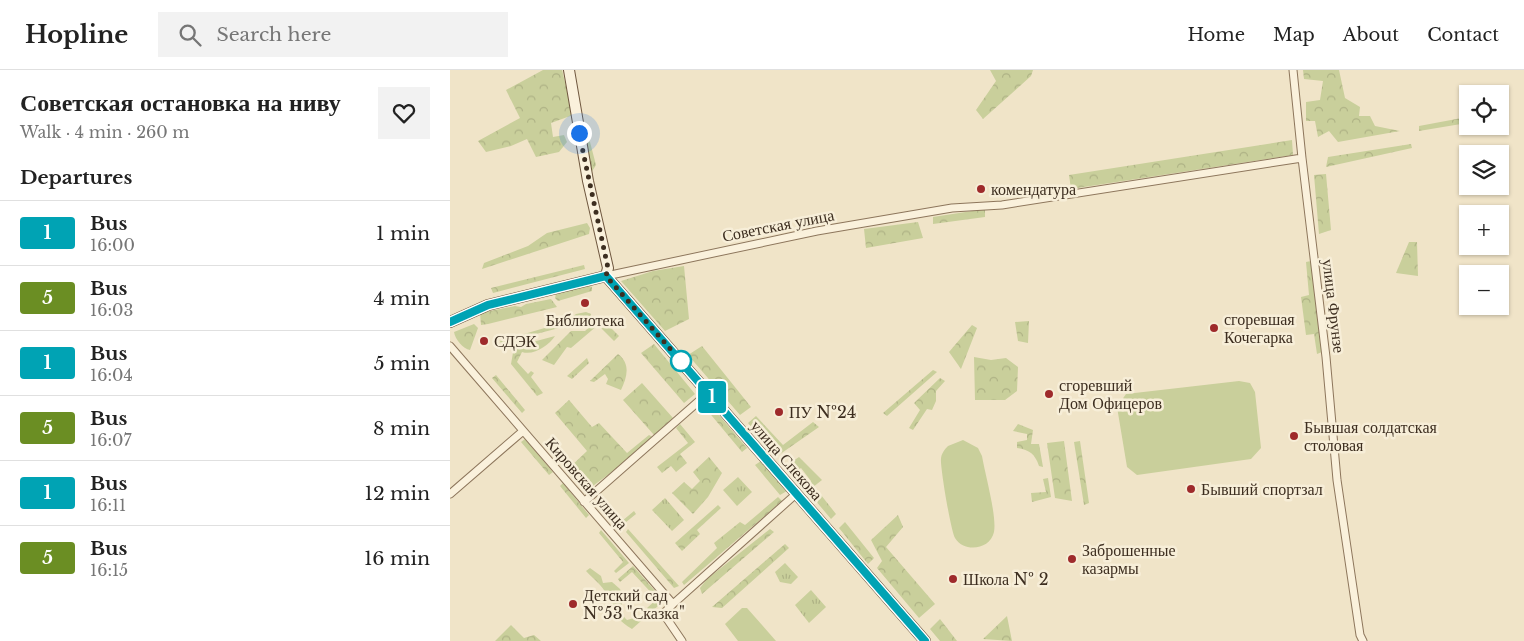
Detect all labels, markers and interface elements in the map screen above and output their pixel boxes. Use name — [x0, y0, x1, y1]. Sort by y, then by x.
search box — [158, 12, 508, 57]
text: Hopline — [25, 20, 128, 49]
icon: search — [176, 21, 204, 49]
text: Search here — [216, 23, 331, 46]
text: Home — [1187, 24, 1245, 46]
text: Map — [1273, 24, 1315, 46]
text: About — [1343, 24, 1399, 46]
text: Contact — [1427, 24, 1499, 46]
map controls — [1459, 85, 1509, 315]
button: locate — [1459, 85, 1509, 135]
button: heart — [378, 87, 430, 139]
text: Советская остановка на ниву — [20, 88, 341, 117]
your location — [567, 121, 592, 146]
text: Walk · 4 min · 260 m — [20, 122, 190, 142]
button: layers — [1459, 145, 1509, 195]
text: Departures — [20, 166, 132, 189]
place label: комендатура — [991, 179, 1076, 199]
marker: комендатура — [975, 183, 987, 195]
street label: Советская улица — [720, 204, 836, 246]
button: + — [1459, 205, 1509, 255]
text: Bus — [90, 212, 127, 235]
text: 1 — [44, 222, 51, 244]
text: 1 min — [376, 222, 430, 245]
text: 16:00 — [90, 235, 135, 255]
street label: улица Фрунзе — [1318, 258, 1350, 354]
button: − — [1459, 265, 1509, 315]
text: Bus — [90, 277, 127, 300]
text: 5 — [42, 287, 53, 309]
text: 4 min — [373, 287, 430, 310]
marker: Библиотека — [579, 297, 591, 309]
text: 16:03 — [90, 300, 133, 320]
place label: сгоревшая Кочегарка — [1224, 309, 1295, 347]
place label: Библиотека — [546, 310, 624, 330]
marker: сгоревшая Кочегарка — [1208, 322, 1220, 334]
place label: СДЭК — [494, 331, 537, 351]
marker: СДЭК — [478, 335, 490, 347]
text: Bus — [90, 342, 127, 365]
unlabelled marker — [670, 350, 692, 372]
text: 1 — [44, 352, 51, 374]
text: 5 min — [374, 352, 430, 375]
text: 16:04 — [90, 365, 133, 385]
place label: сгоревший Дом Офицеров — [1059, 375, 1162, 413]
line badge: 1 — [696, 381, 728, 413]
text: 1 — [708, 386, 716, 408]
marker: сгоревший Дом Офицеров — [1043, 388, 1055, 400]
place label: ПУ №24 — [789, 402, 856, 422]
marker: ПУ №24 — [773, 406, 785, 418]
text: Bus — [90, 407, 127, 430]
street label: улица Спекова — [747, 416, 827, 504]
text: 5 — [42, 417, 53, 439]
text: 8 min — [373, 417, 430, 440]
place label: Бывшая солдатская столовая — [1304, 417, 1437, 455]
text: 16:07 — [90, 430, 131, 450]
marker: Бывшая солдатская столовая — [1288, 430, 1300, 442]
street label: Кировская улица — [541, 433, 633, 533]
text: Bus — [90, 472, 127, 495]
place label: Бывший спортзал — [1201, 479, 1323, 499]
text: 1 — [44, 482, 51, 504]
text: 12 min — [364, 482, 430, 505]
marker: Бывший спортзал — [1185, 483, 1197, 495]
text: 16:11 — [90, 495, 126, 515]
text: Bus — [90, 537, 127, 560]
place label: Заброшенные казармы — [1082, 540, 1176, 578]
text: 5 — [42, 547, 53, 569]
text: 16 min — [364, 547, 430, 570]
marker: Заброшенные казармы — [1066, 553, 1078, 565]
text: 16:15 — [90, 560, 128, 580]
place label: Школа № 2 — [963, 569, 1049, 589]
marker: Школа № 2 — [947, 573, 959, 585]
place label: Детский сад №53 "Сказка" — [583, 585, 685, 623]
marker: Детский сад №53 "Сказка" — [567, 598, 579, 610]

